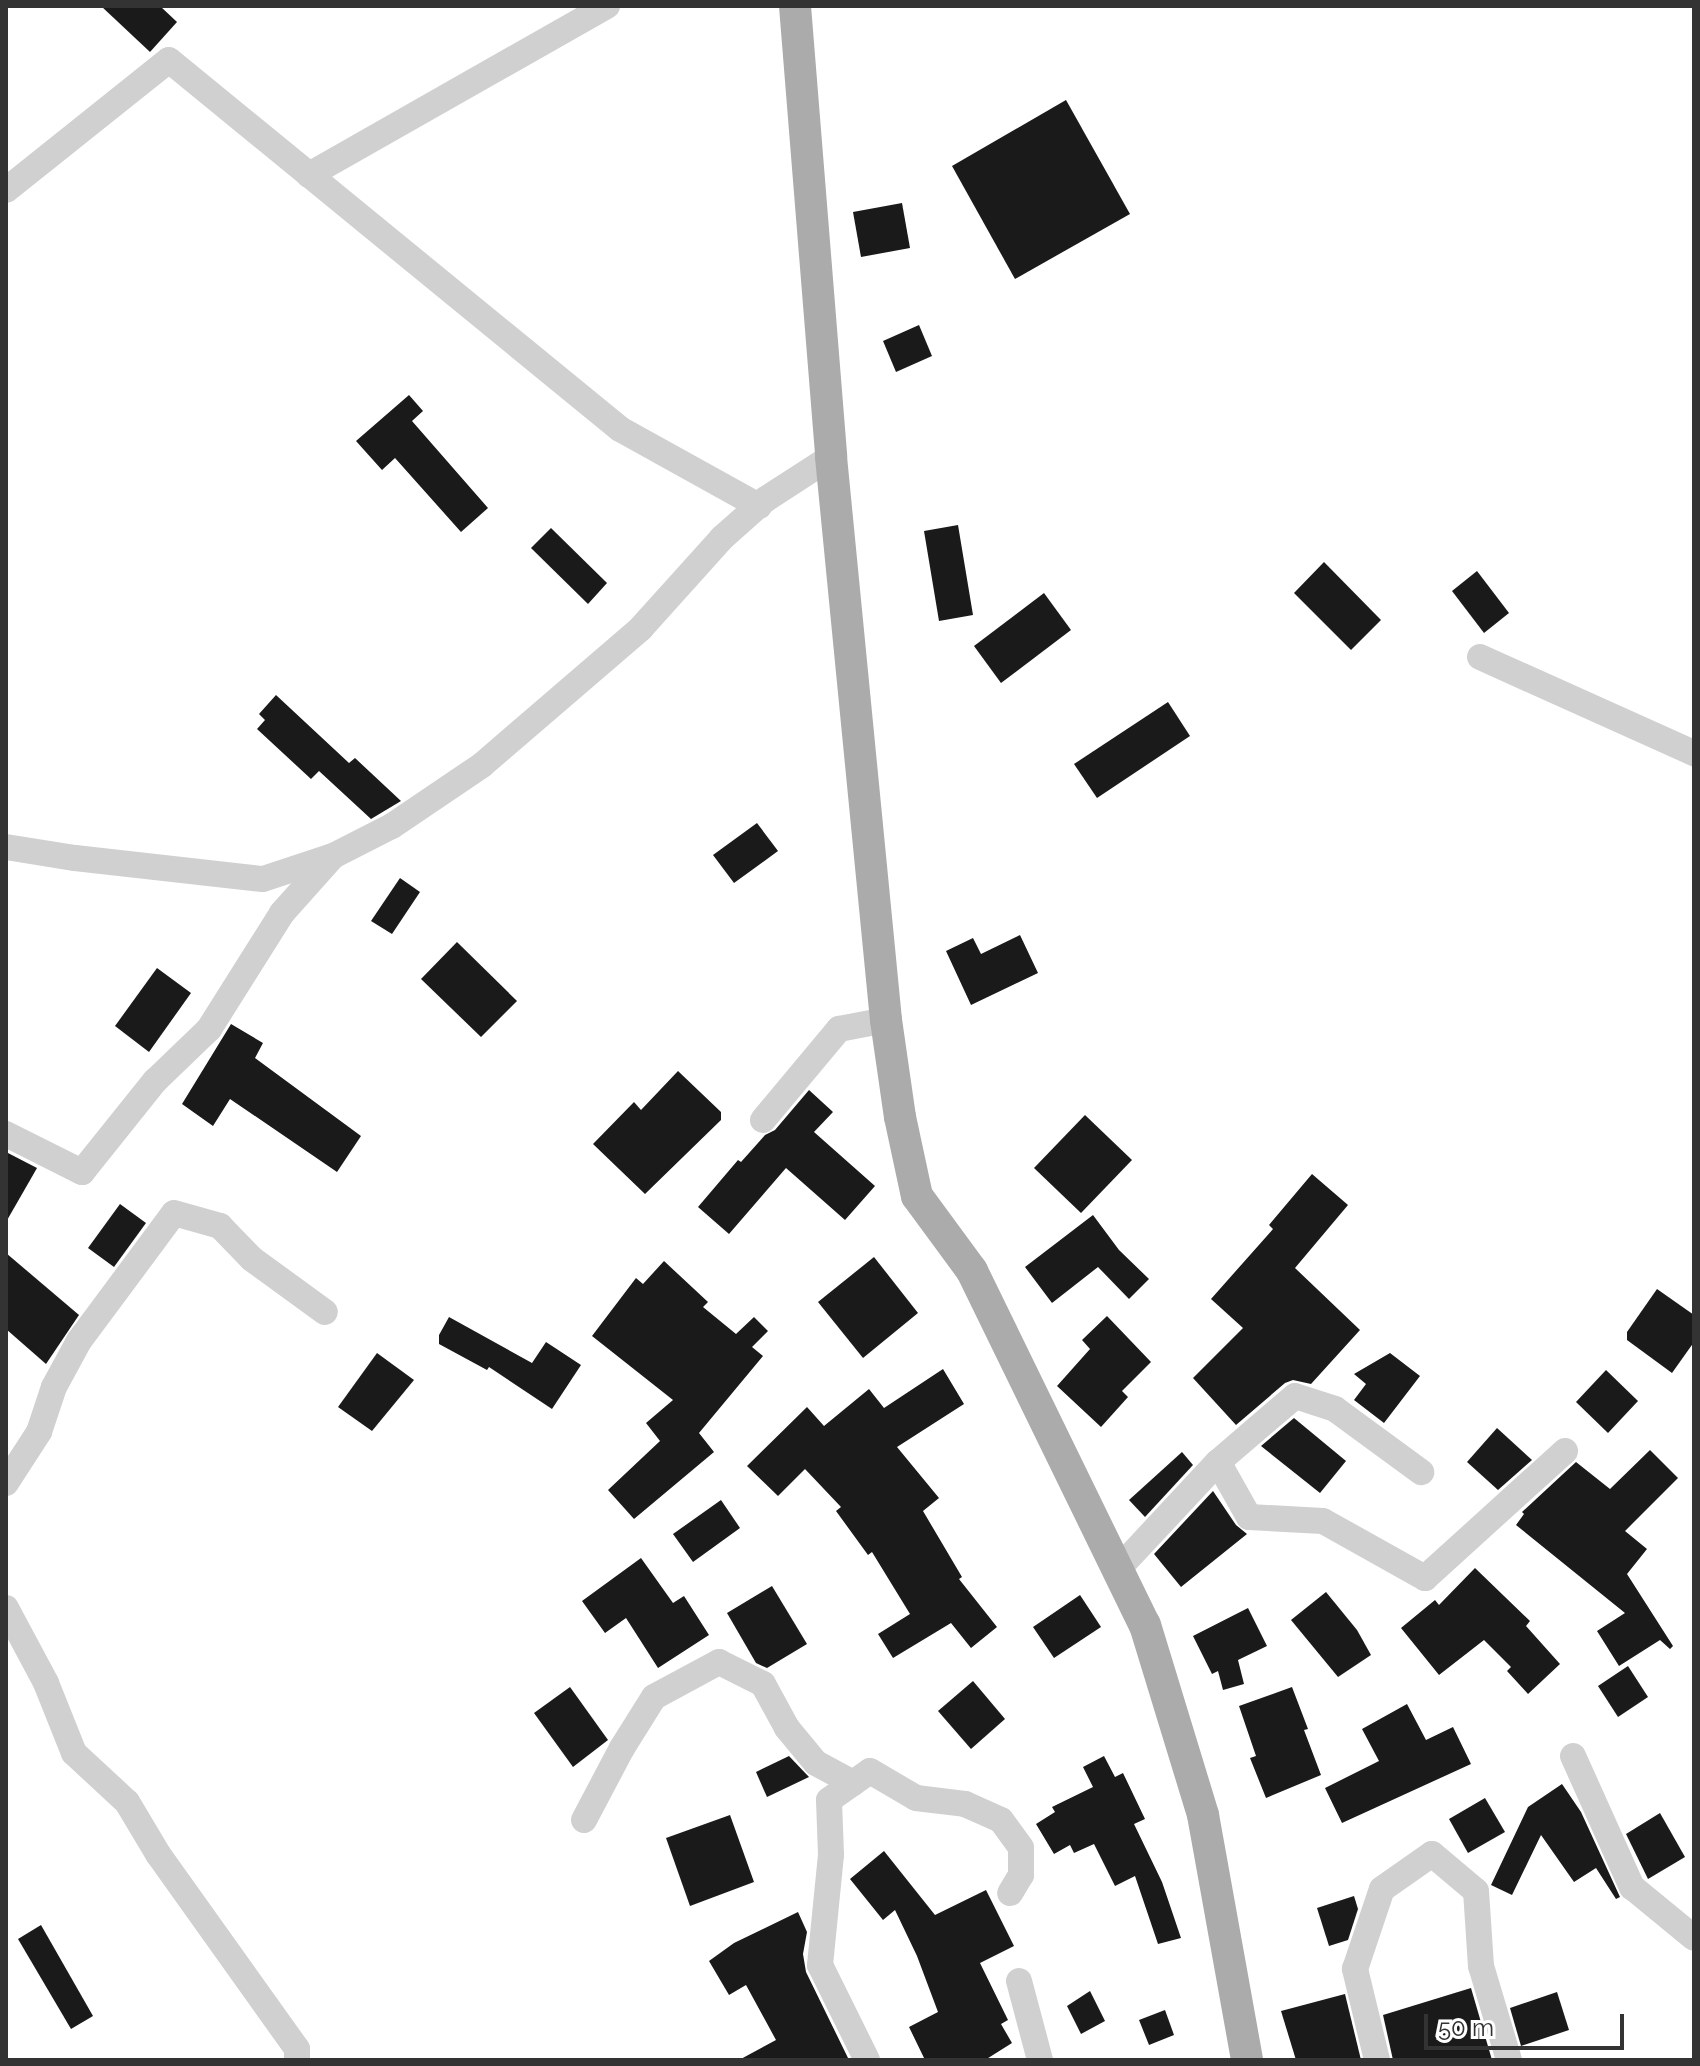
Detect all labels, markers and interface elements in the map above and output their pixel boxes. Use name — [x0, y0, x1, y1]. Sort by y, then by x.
scale bar — [1428, 1998, 1628, 2048]
text: 50 m — [1438, 2013, 1494, 2042]

